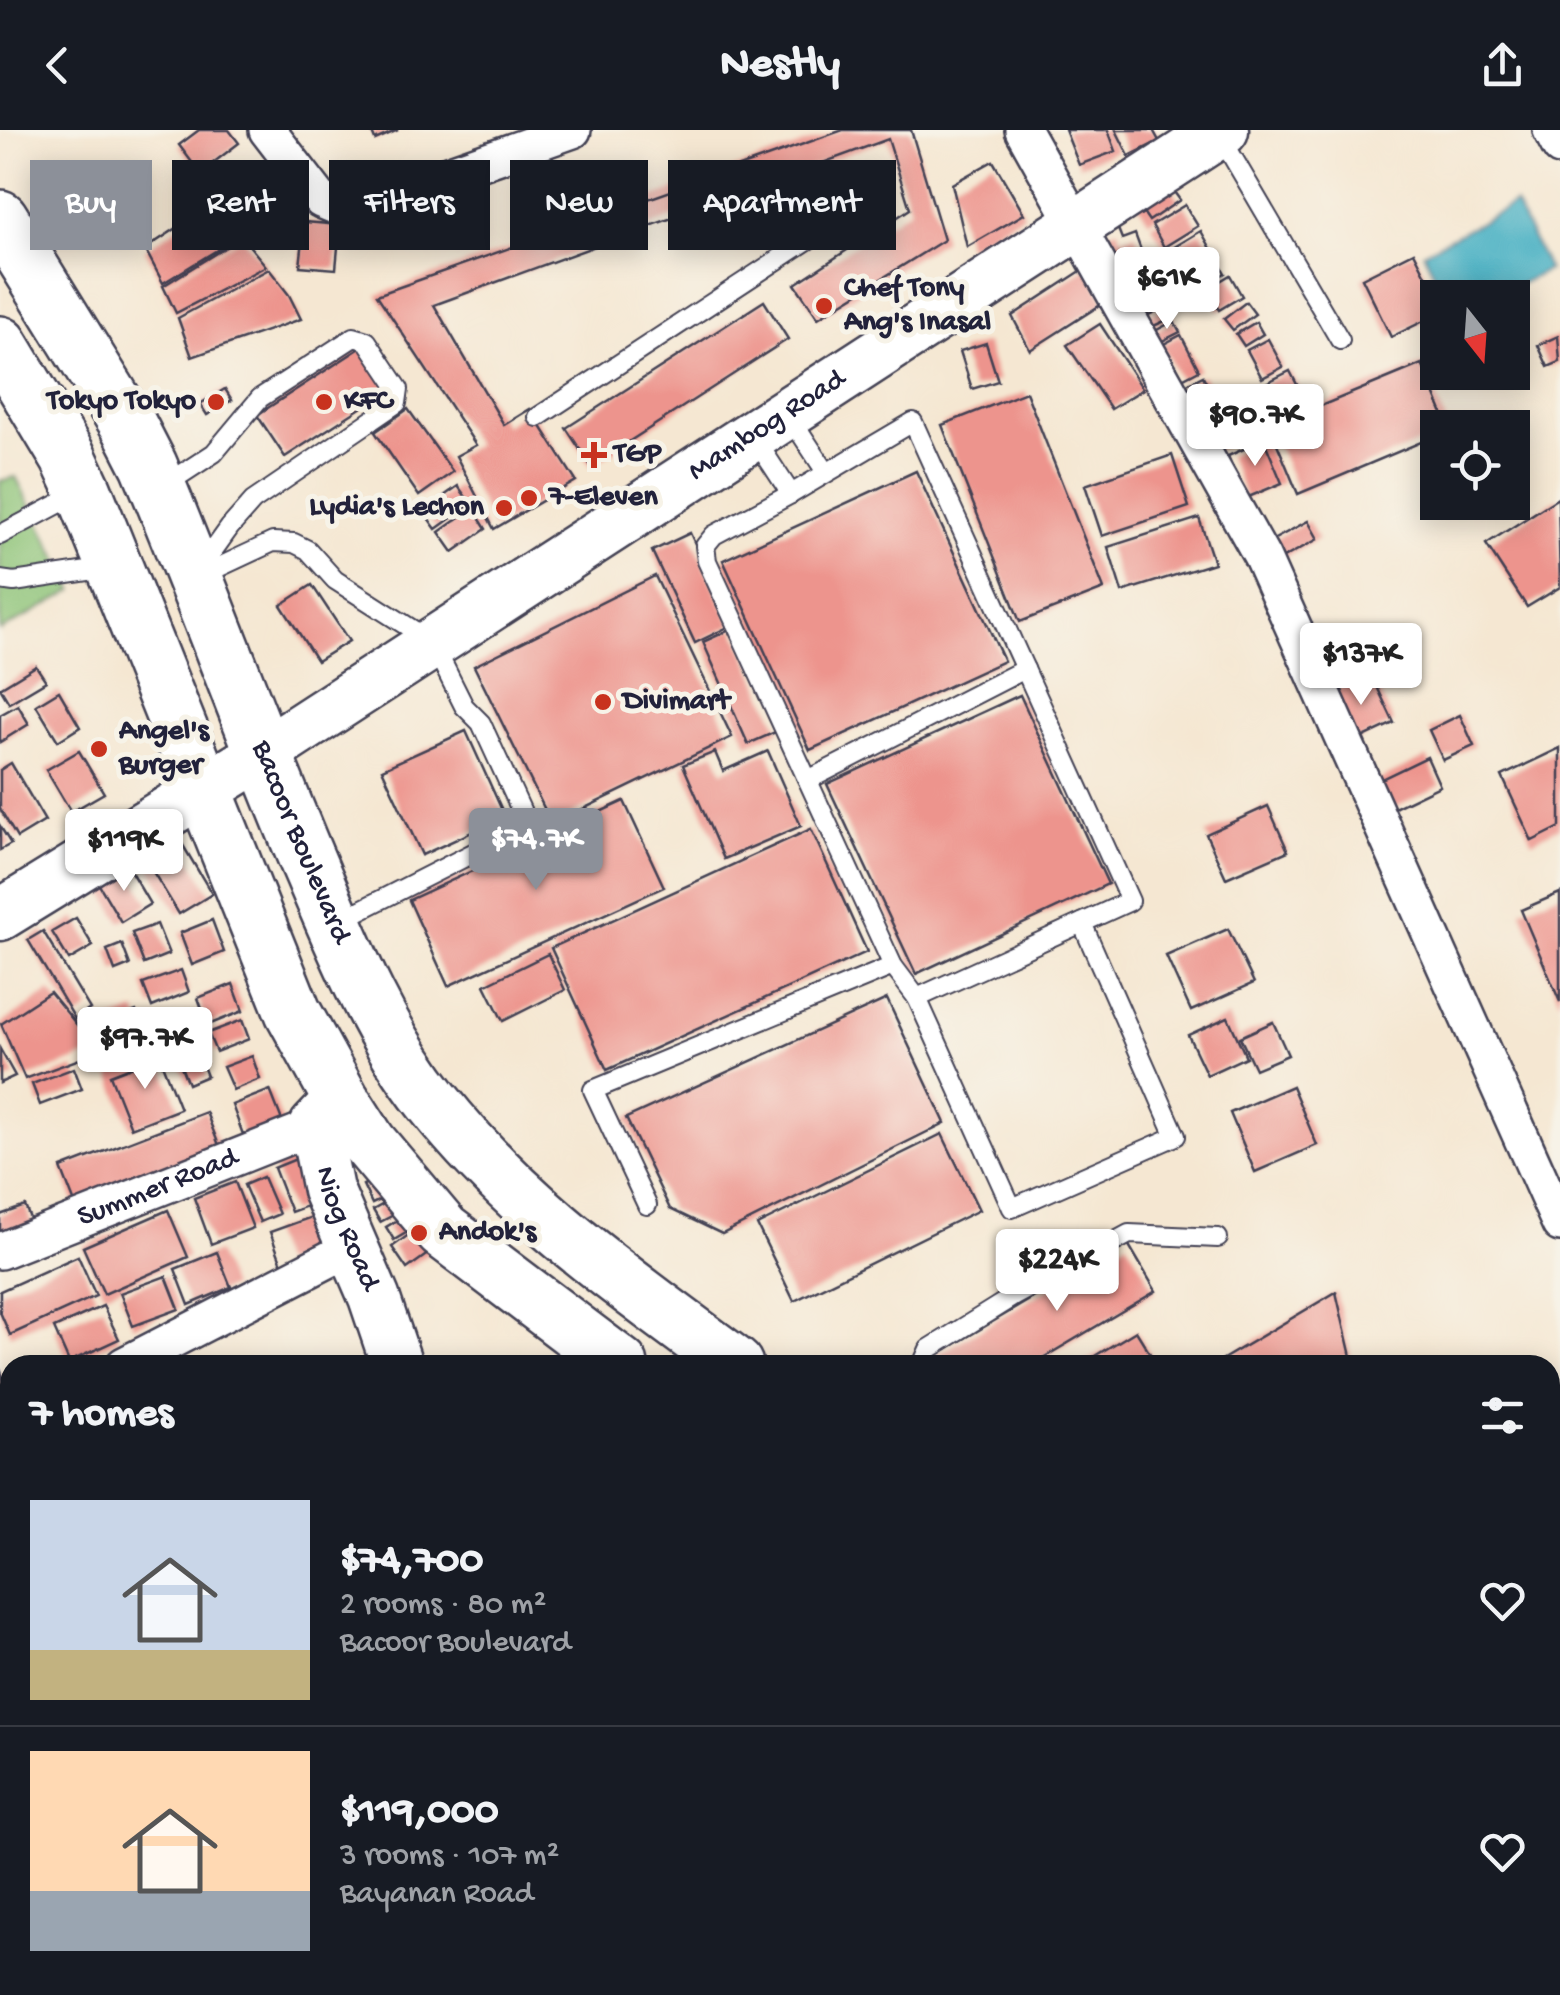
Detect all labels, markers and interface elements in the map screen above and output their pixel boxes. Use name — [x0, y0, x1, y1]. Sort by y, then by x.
icon: back — [30, 38, 85, 93]
icon: share — [1475, 38, 1530, 93]
text: Nestly — [720, 39, 840, 92]
chip: Buy — [30, 160, 152, 250]
chip: Rent — [172, 160, 309, 250]
chip: Filters — [329, 160, 490, 250]
chip: New — [510, 160, 648, 250]
chip: Apartment — [668, 160, 896, 250]
pin: $61K — [1108, 247, 1226, 332]
text: $61K — [1136, 260, 1198, 298]
place label: Chef Tony Ang's Inasal — [843, 272, 992, 341]
north arrow — [1420, 280, 1530, 390]
map controls — [1420, 280, 1530, 520]
marker: Chef Tony Ang's Inasal — [813, 295, 835, 317]
street label: Mambog Road — [682, 361, 854, 490]
pin: $90.7K — [1174, 384, 1336, 469]
place label: Tokyo Tokyo — [45, 385, 196, 420]
place label: KFC — [343, 385, 395, 420]
marker: Tokyo Tokyo — [205, 391, 227, 413]
marker: KFC — [313, 391, 335, 413]
text: $90.7K — [1209, 397, 1301, 435]
button: locate — [1420, 410, 1530, 520]
place label: TGP — [612, 438, 662, 473]
marker: TGP — [583, 444, 605, 466]
place label: 7-Eleven — [547, 481, 659, 516]
marker: 7-Eleven — [518, 487, 540, 509]
place label: Lydia's Lechon — [309, 491, 485, 526]
marker: Lydia's Lechon — [493, 497, 515, 519]
pin: $137K — [1291, 623, 1431, 708]
text: $137K — [1322, 636, 1400, 674]
place label: Divimart — [620, 685, 732, 720]
marker: Divimart — [592, 691, 614, 713]
place label: Angel's Burger — [118, 715, 211, 784]
street label: Bacoor Boulevard — [242, 735, 359, 951]
marker: Angel's Burger — [88, 738, 110, 760]
pin: $74.7K — [455, 808, 617, 893]
pin: $119K — [54, 809, 194, 894]
text: $74.7K — [491, 821, 581, 859]
text: $119K — [87, 822, 161, 860]
pin: $97.7K — [64, 1007, 226, 1092]
text: $97.7K — [99, 1020, 191, 1058]
street label: Summer Road — [73, 1140, 245, 1236]
street label: Niog Road — [306, 1163, 388, 1298]
place label: Andok's — [438, 1216, 538, 1251]
marker: Andok's — [408, 1222, 430, 1244]
pin: $224K — [987, 1229, 1127, 1314]
text: $224K — [1018, 1242, 1096, 1280]
icon: filters — [1475, 1388, 1530, 1443]
text: 7 homes — [30, 1391, 173, 1440]
text: $74,700 — [340, 1538, 483, 1587]
icon: home — [110, 1540, 230, 1660]
icon: heart — [1475, 1573, 1530, 1628]
text: 2 rooms · 80 m² — [340, 1587, 546, 1625]
text: Bacoor Boulevard — [340, 1625, 571, 1663]
text: $119,000 — [340, 1789, 499, 1838]
icon: home — [110, 1791, 230, 1911]
icon: heart — [1475, 1824, 1530, 1879]
text: 3 rooms · 107 m² — [340, 1838, 559, 1876]
text: Bayanan Road — [340, 1876, 533, 1914]

